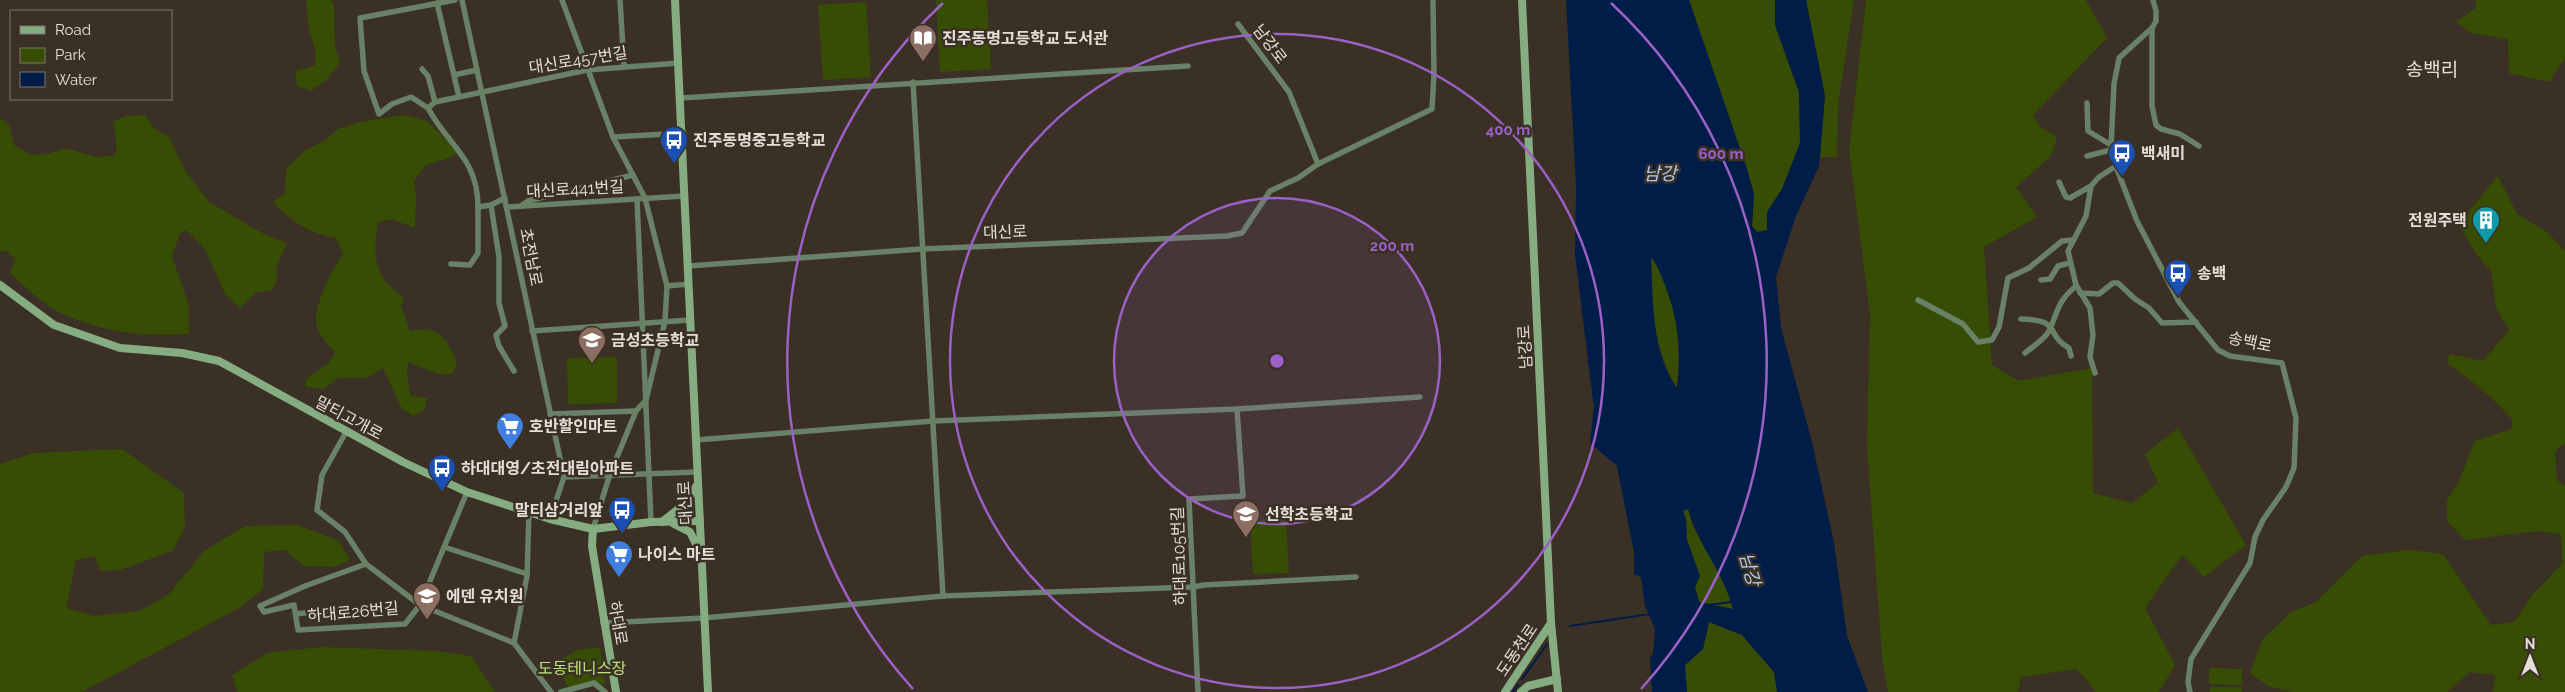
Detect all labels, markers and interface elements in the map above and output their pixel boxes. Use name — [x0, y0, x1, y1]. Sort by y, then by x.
legend — [10, 10, 172, 100]
text: Road — [55, 21, 91, 39]
street label: 남강로 — [1249, 21, 1291, 68]
library icon: 진주동명고등학교 도서관 — [908, 23, 938, 62]
place label: 진주동명고등학교 도서관 — [942, 29, 1108, 48]
street label: 대신로457번길 — [527, 43, 629, 77]
text: Park — [55, 46, 86, 64]
district label: 송백리 — [2406, 58, 2458, 80]
text: Water — [55, 71, 98, 89]
text: 400 m — [1486, 121, 1530, 139]
bus stop icon: 진주동명중고등학교 — [659, 125, 689, 164]
place label: 진주동명중고등학교 — [693, 131, 826, 150]
bus stop icon: 백새미 — [2107, 138, 2137, 177]
place label: 백새미 — [2141, 144, 2185, 163]
text: 600 m — [1698, 145, 1744, 163]
water label: 남강 — [1643, 163, 1679, 184]
street label: 대신로441번길 — [526, 177, 624, 201]
building icon: 전원주택 — [2471, 205, 2501, 244]
place label: 전원주택 — [2408, 211, 2467, 230]
street label: 대신로 — [983, 222, 1028, 242]
street label: 초전남로 — [516, 226, 546, 288]
text: 200 m — [1370, 237, 1414, 255]
bus stop icon: 송백 — [2163, 258, 2193, 297]
place label: 송백 — [2197, 264, 2226, 283]
street label: 남강로 — [1514, 324, 1536, 370]
school or university icon: 금성초등학교 — [577, 325, 607, 364]
street label: 송백로 — [2226, 328, 2274, 356]
place label: 금성초등학교 — [611, 331, 700, 350]
centre of rings — [1268, 352, 1286, 370]
street label: 말티고개로 — [312, 392, 386, 444]
supermarket icon: 호반할인마트 — [495, 411, 525, 450]
place label: 호반할인마트 — [529, 417, 618, 436]
bus stop icon: 하대대영/초전대림아파트 — [427, 453, 457, 492]
place label: 하대대영/초전대림아파트 — [461, 459, 634, 478]
street label: 대신로 — [674, 480, 696, 526]
bus stop icon: 말티삼거리앞 — [607, 495, 637, 534]
school or university icon: 선학초등학교 — [1231, 499, 1261, 538]
place label: 말티삼거리앞 — [515, 501, 603, 520]
place label: 선학초등학교 — [1265, 505, 1354, 524]
street label: 하대로105번길 — [1168, 506, 1190, 606]
supermarket icon: 나이스 마트 — [604, 539, 634, 578]
place label: 나이스 마트 — [638, 545, 716, 564]
water label: 남강 — [1735, 550, 1765, 590]
school or university icon: 에덴 유치원 — [412, 581, 442, 620]
place label: 에덴 유치원 — [446, 587, 523, 606]
street label: 하대로26번길 — [307, 599, 399, 625]
street label: 하대로 — [605, 600, 631, 647]
street label: 도동천로 — [1493, 620, 1541, 680]
north arrow — [2505, 632, 2555, 682]
text: N — [2525, 636, 2535, 652]
park label: 도동테니스장 — [538, 659, 626, 678]

